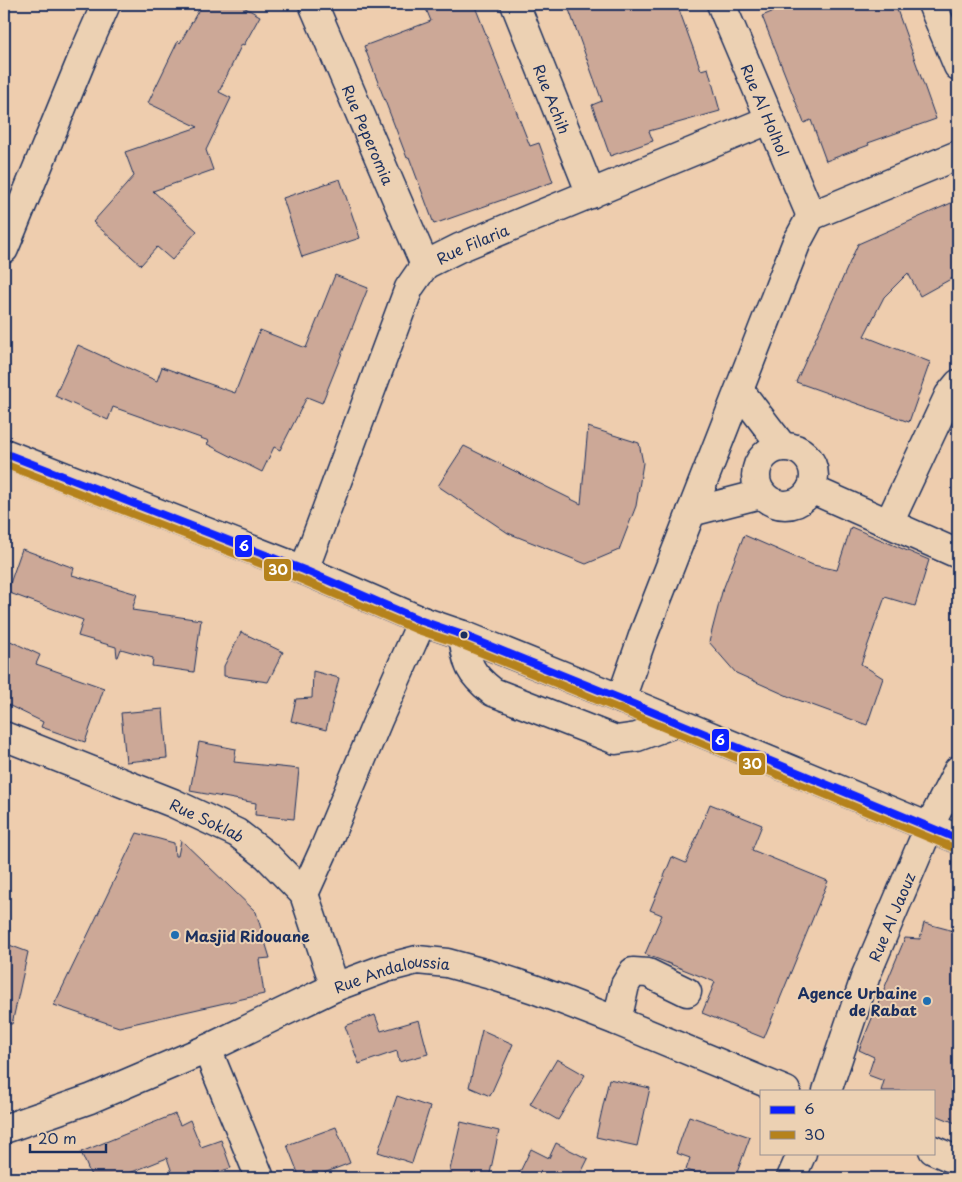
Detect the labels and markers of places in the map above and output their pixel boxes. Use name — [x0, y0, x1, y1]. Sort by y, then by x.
unlabelled marker — [459, 630, 469, 640]
place label: Masjid Ridouane — [185, 924, 310, 947]
marker: Masjid Ridouane — [169, 929, 181, 941]
place label: Agence Urbaine de Rabat — [798, 981, 917, 1021]
marker: Agence Urbaine de Rabat — [921, 995, 933, 1007]

